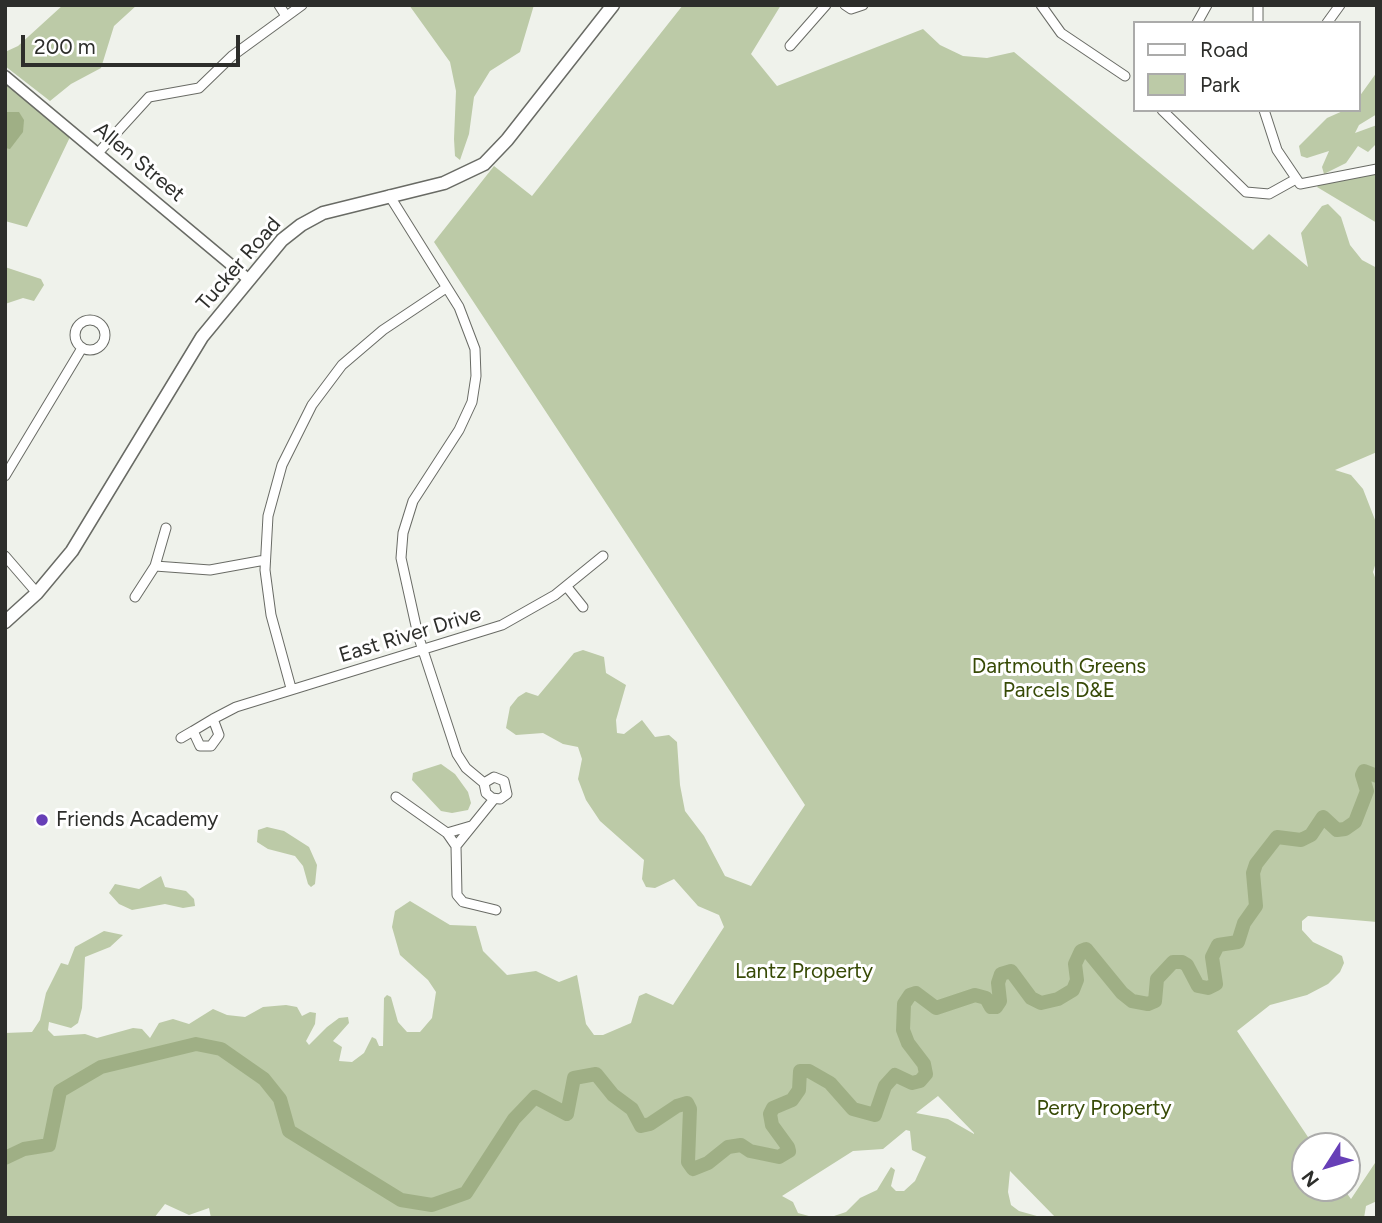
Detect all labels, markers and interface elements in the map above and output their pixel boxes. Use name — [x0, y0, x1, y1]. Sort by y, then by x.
scale bar — [24, 21, 243, 65]
legend — [1134, 21, 1361, 112]
text: 200 m — [34, 34, 96, 59]
text: Road — [1200, 37, 1248, 62]
text: Park — [1200, 72, 1240, 97]
street label: Allen Street — [89, 117, 189, 207]
street label: Tucker Road — [192, 212, 286, 316]
street label: East River Drive — [336, 601, 484, 669]
park label: Dartmouth Greens Parcels D&E — [972, 654, 1146, 704]
place label: Friends Academy — [56, 807, 218, 833]
marker: Friends Academy — [34, 812, 50, 828]
park label: Lantz Property — [735, 959, 873, 985]
park label: Perry Property — [1036, 1096, 1172, 1122]
north arrow — [1291, 1132, 1361, 1202]
text: N — [1297, 1166, 1324, 1192]

